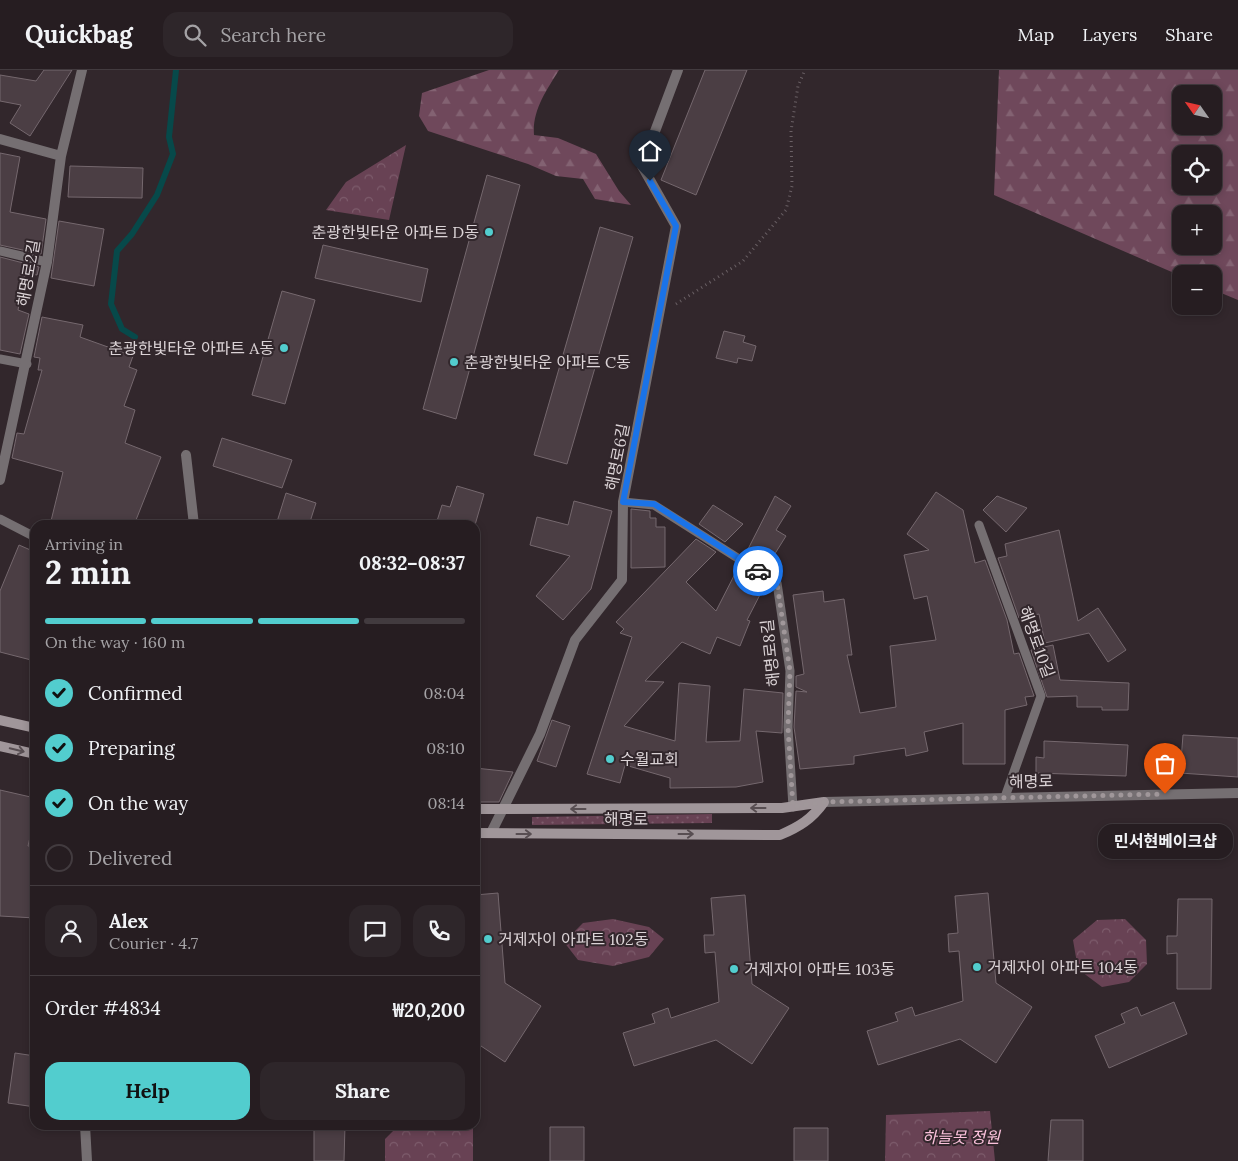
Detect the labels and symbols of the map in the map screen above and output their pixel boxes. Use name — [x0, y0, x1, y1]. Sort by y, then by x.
north arrow — [1172, 85, 1222, 135]
pin — [629, 130, 671, 181]
place label: 춘광한빛타운 아파트 D동 — [311, 222, 479, 242]
marker: 춘광한빛타운 아파트 D동 — [483, 226, 495, 238]
street label: 해명로2길 — [12, 238, 44, 308]
place label: 춘광한빛타운 아파트 A동 — [108, 338, 274, 358]
marker: 춘광한빛타운 아파트 A동 — [278, 342, 290, 354]
place label: 춘광한빛타운 아파트 C동 — [464, 352, 631, 372]
marker: 춘광한빛타운 아파트 C동 — [448, 356, 460, 368]
street label: 해명로6길 — [601, 422, 633, 492]
courier — [733, 546, 783, 596]
street label: 해명로10길 — [1015, 604, 1059, 680]
street label: 해명로8길 — [757, 618, 783, 688]
pin — [1144, 743, 1186, 794]
one-way arrow — [9, 746, 25, 755]
place label: 수월교회 — [620, 749, 679, 769]
marker: 수월교회 — [604, 753, 616, 765]
street label: 해명로 — [1009, 771, 1054, 791]
one-way arrow — [751, 803, 767, 813]
one-way arrow — [571, 804, 587, 814]
street label: 해명로 — [604, 809, 648, 829]
callout: 민서현베이크샵 — [1098, 824, 1232, 859]
one-way arrow — [515, 829, 531, 838]
one-way arrow — [678, 829, 694, 839]
place label: 거제자이 아파트 102동 — [498, 929, 649, 949]
marker: 거제자이 아파트 102동 — [482, 933, 494, 945]
place label: 거제자이 아파트 104동 — [987, 957, 1138, 977]
place label: 거제자이 아파트 103동 — [744, 959, 895, 979]
marker: 거제자이 아파트 104동 — [971, 961, 983, 973]
marker: 거제자이 아파트 103동 — [728, 963, 740, 975]
park label: 하늘못 정원 — [922, 1127, 1001, 1147]

